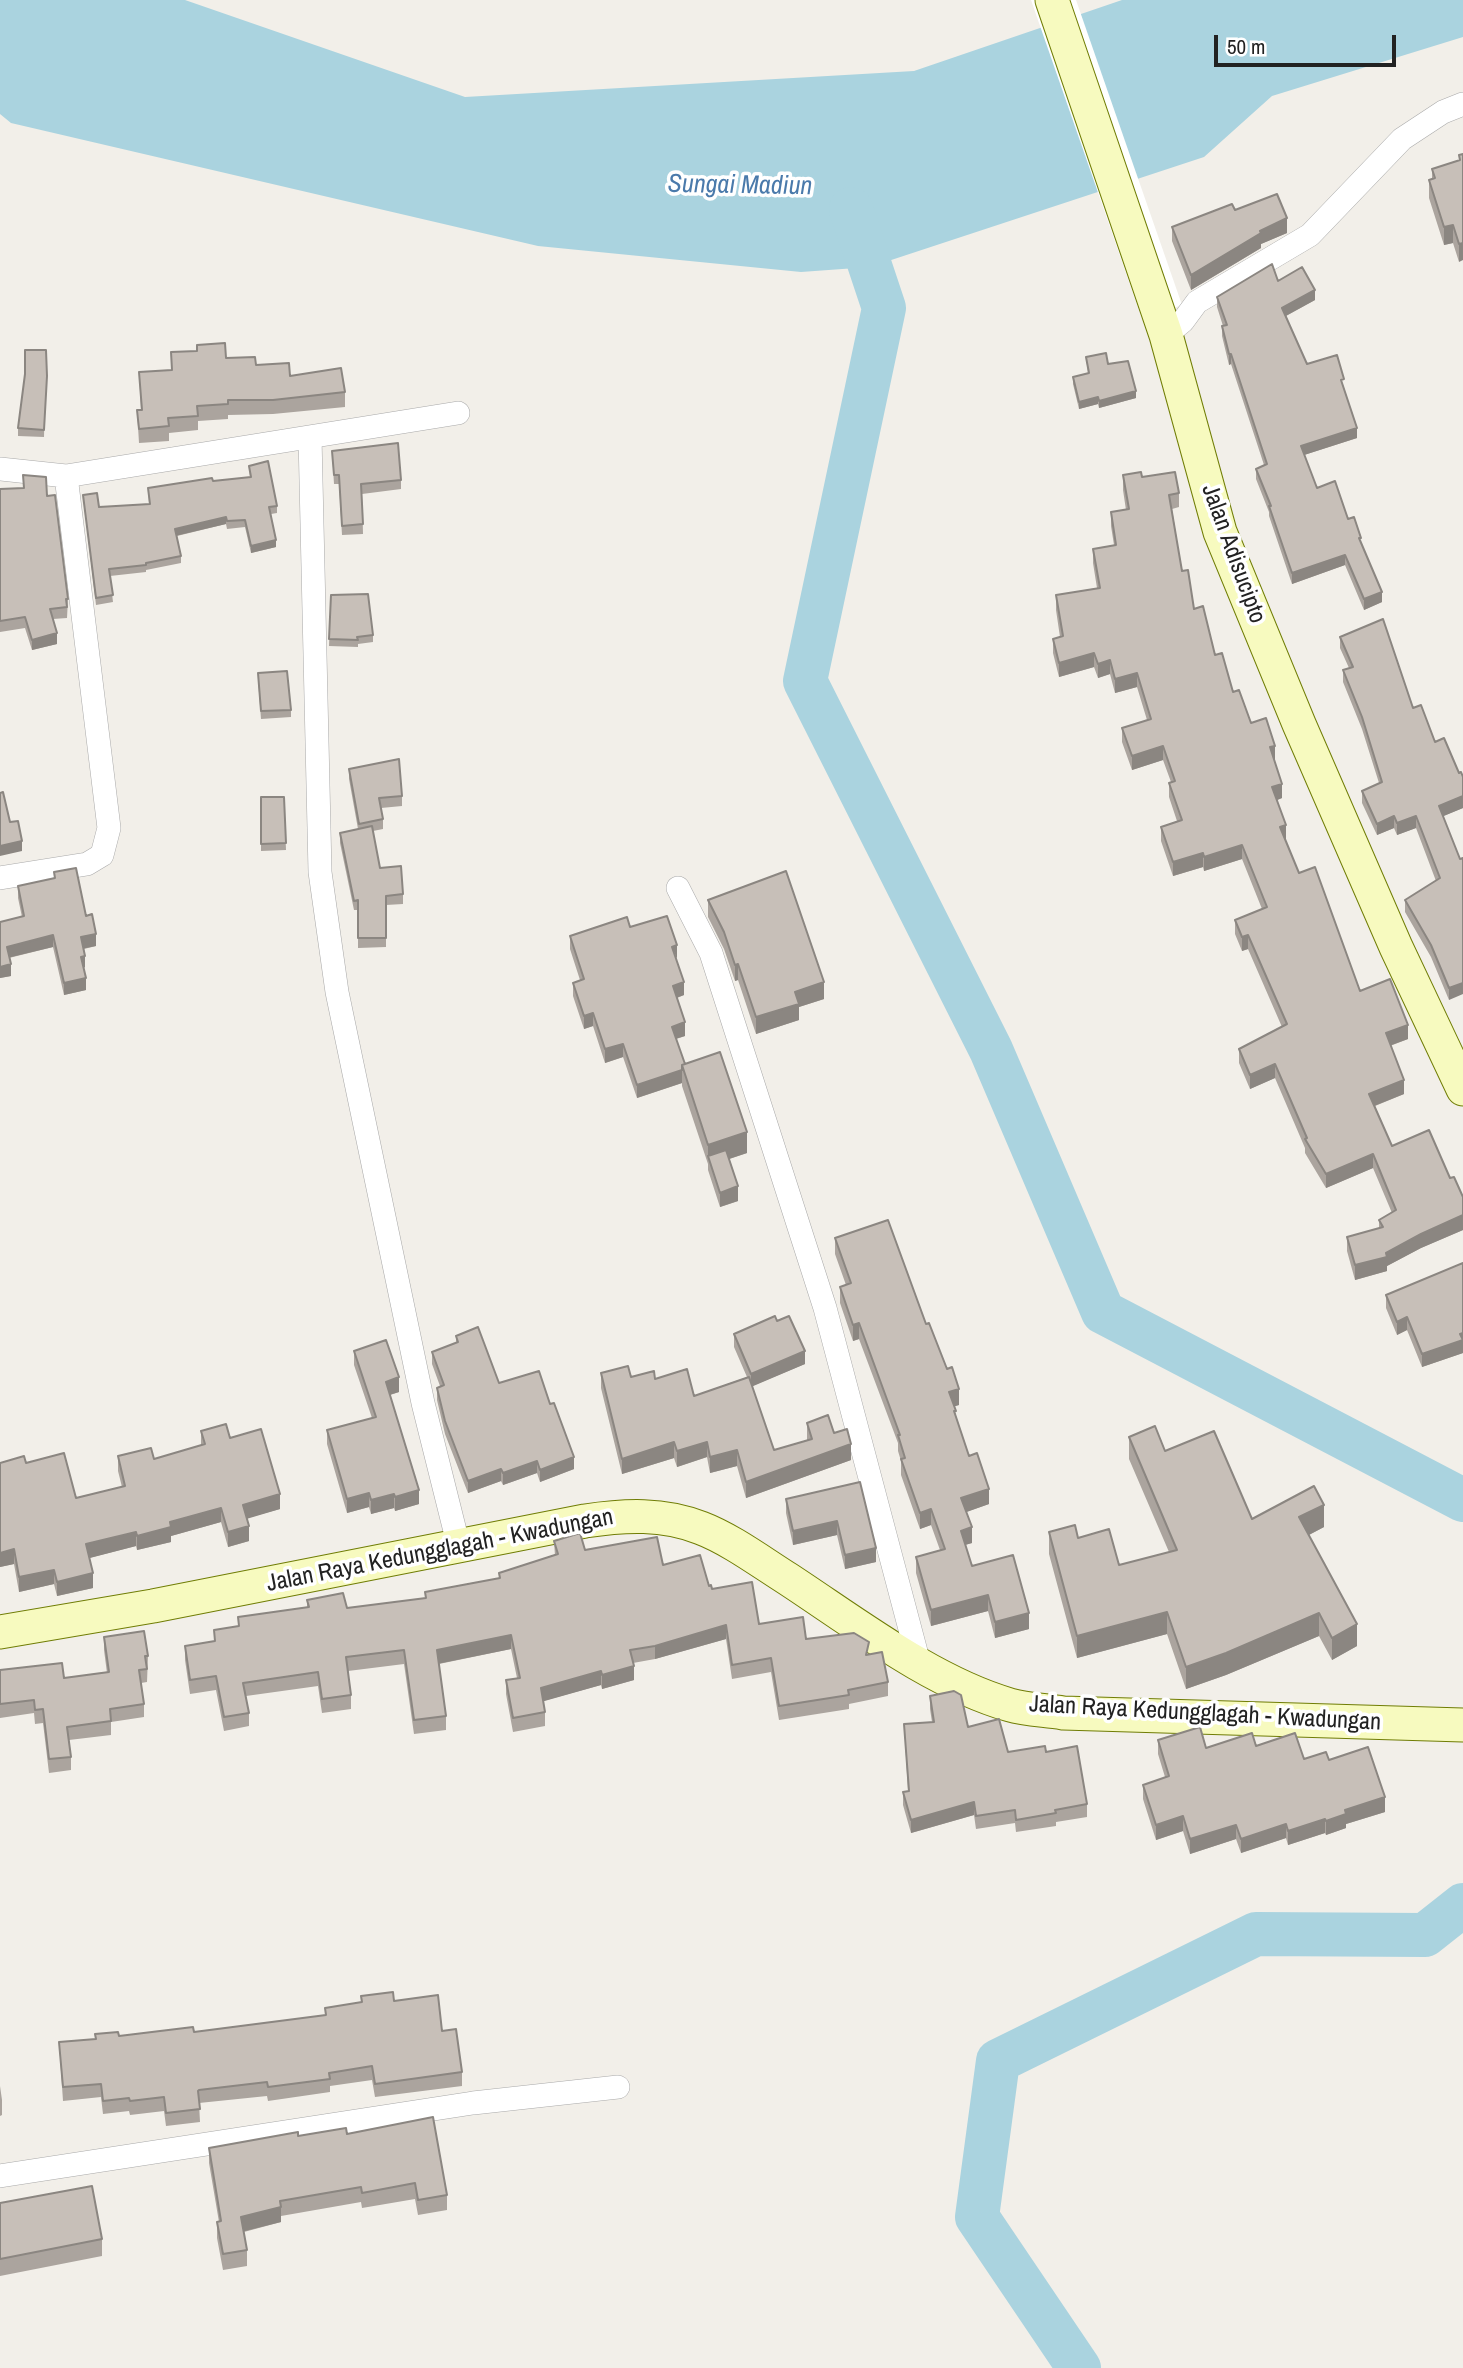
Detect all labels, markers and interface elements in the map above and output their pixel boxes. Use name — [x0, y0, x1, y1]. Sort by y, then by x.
scale bar — [1218, 21, 1400, 65]
text: 50 m — [1227, 32, 1265, 61]
water label: Sungai Madiun — [667, 169, 813, 203]
street label: Jalan Adisucipto — [1195, 481, 1271, 627]
street label: Jalan Raya Kedungglagah - Kwadungan — [264, 1503, 616, 1599]
street label: Jalan Raya Kedungglagah - Kwadungan — [1028, 1690, 1382, 1738]

